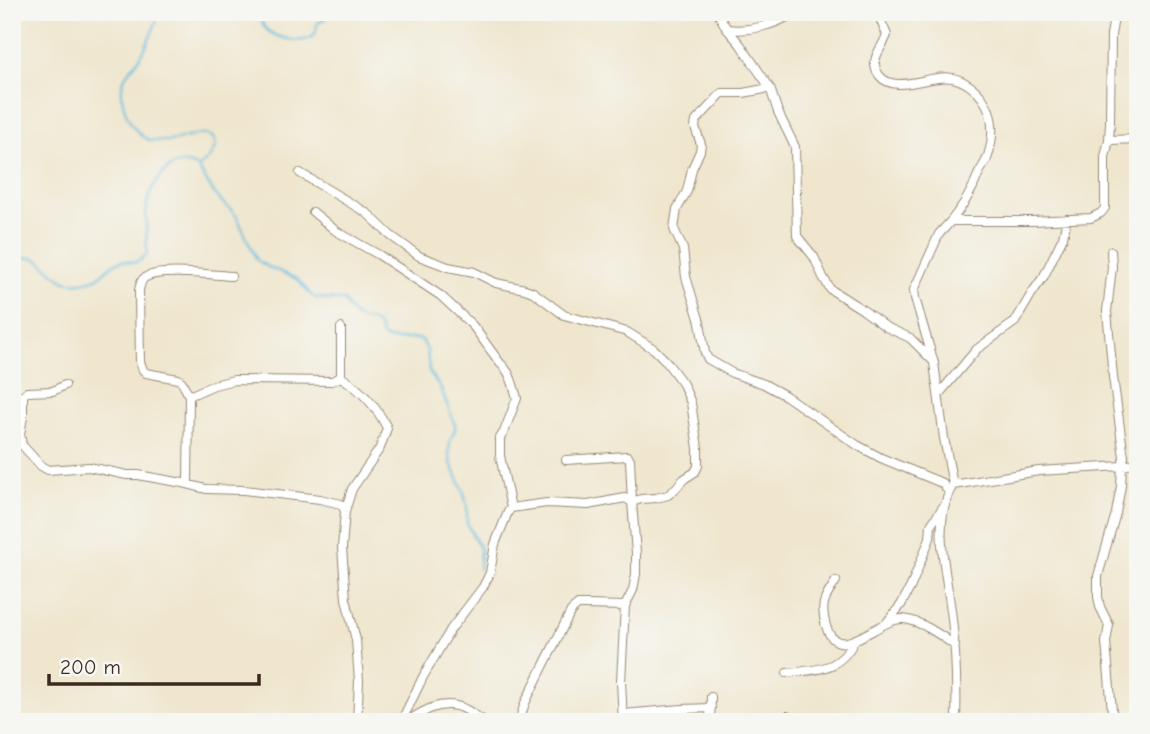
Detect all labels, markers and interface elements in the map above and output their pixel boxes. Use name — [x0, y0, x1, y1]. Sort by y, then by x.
scale bar — [49, 643, 259, 687]
text: 200 m — [60, 655, 121, 679]

